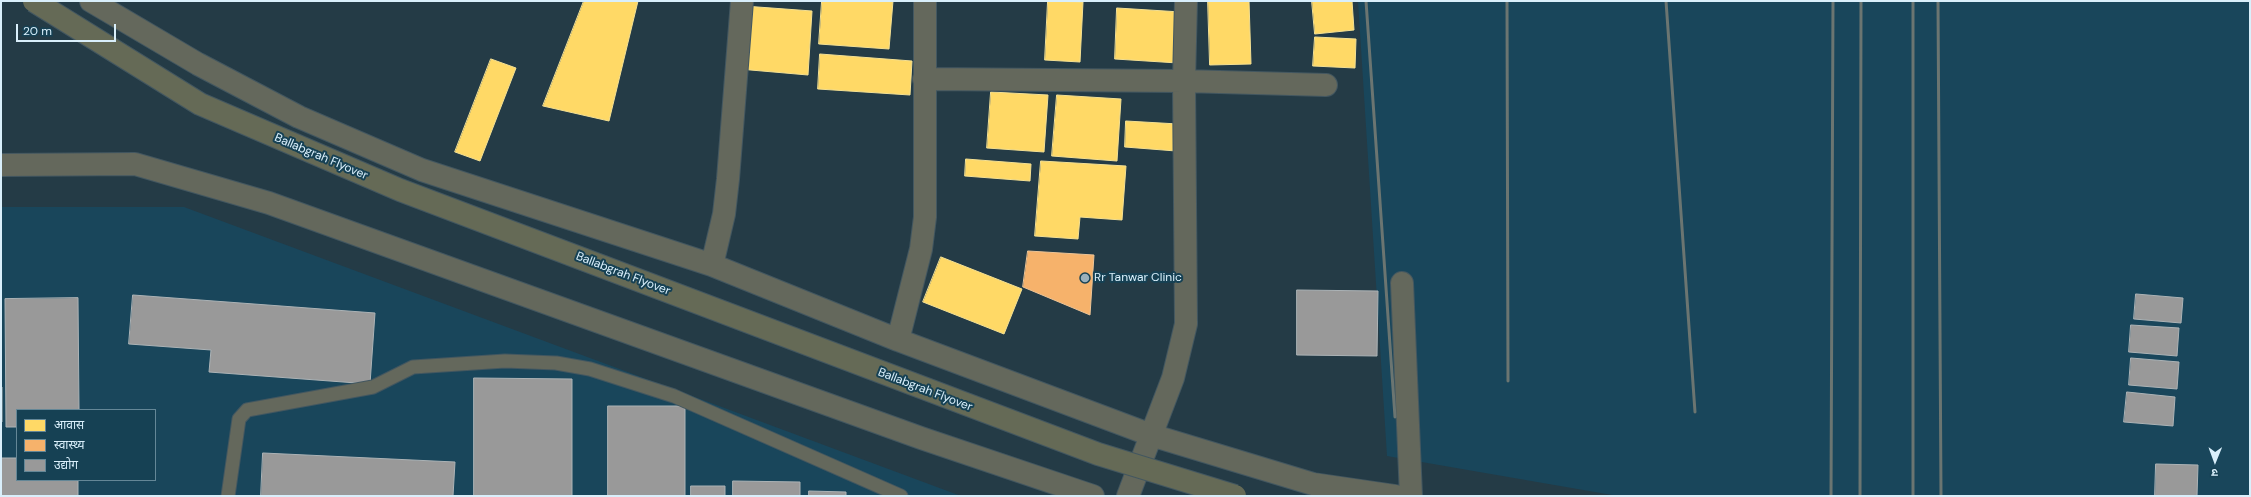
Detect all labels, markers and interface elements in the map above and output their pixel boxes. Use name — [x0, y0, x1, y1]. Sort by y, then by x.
scale bar — [18, 16, 118, 42]
text: 20 m — [23, 23, 52, 39]
street label: Ballabgrah Flyover — [272, 131, 370, 183]
street label: Ballabgrah Flyover — [574, 249, 672, 299]
place label: Rr Tanwar Clinic — [1094, 271, 1182, 285]
marker: Rr Tanwar Clinic — [1079, 272, 1091, 284]
street label: Ballabgrah Flyover — [876, 365, 974, 415]
legend — [16, 409, 156, 481]
text: आवास — [54, 417, 84, 433]
text: स्वास्थ्य — [54, 437, 84, 453]
north arrow — [2195, 441, 2235, 481]
text: उद्योग — [54, 457, 78, 473]
text: उ — [2211, 466, 2218, 480]

